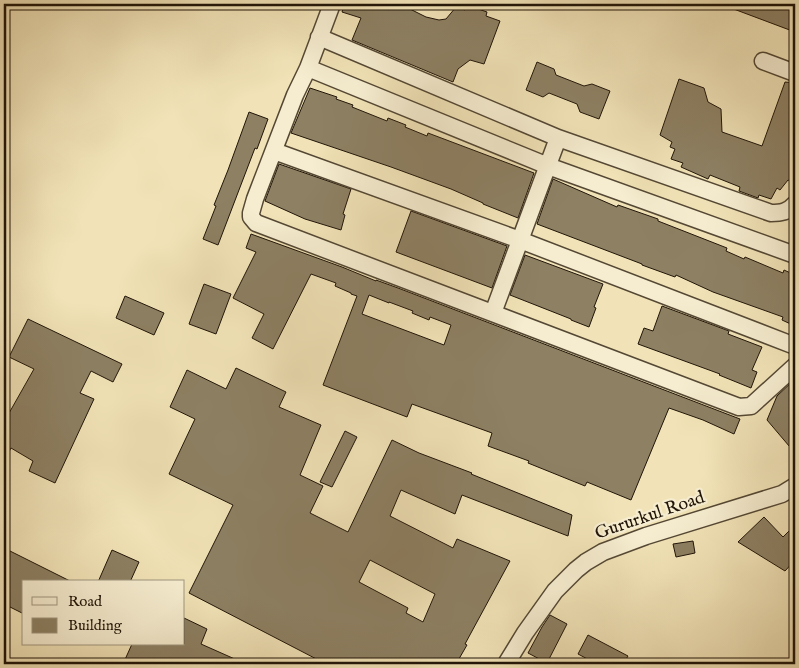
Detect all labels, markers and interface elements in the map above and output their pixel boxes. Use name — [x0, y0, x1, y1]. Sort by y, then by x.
street label: Gururkul Road — [592, 486, 708, 546]
legend — [22, 580, 185, 646]
text: Road — [68, 592, 103, 611]
text: Building — [68, 616, 123, 635]

